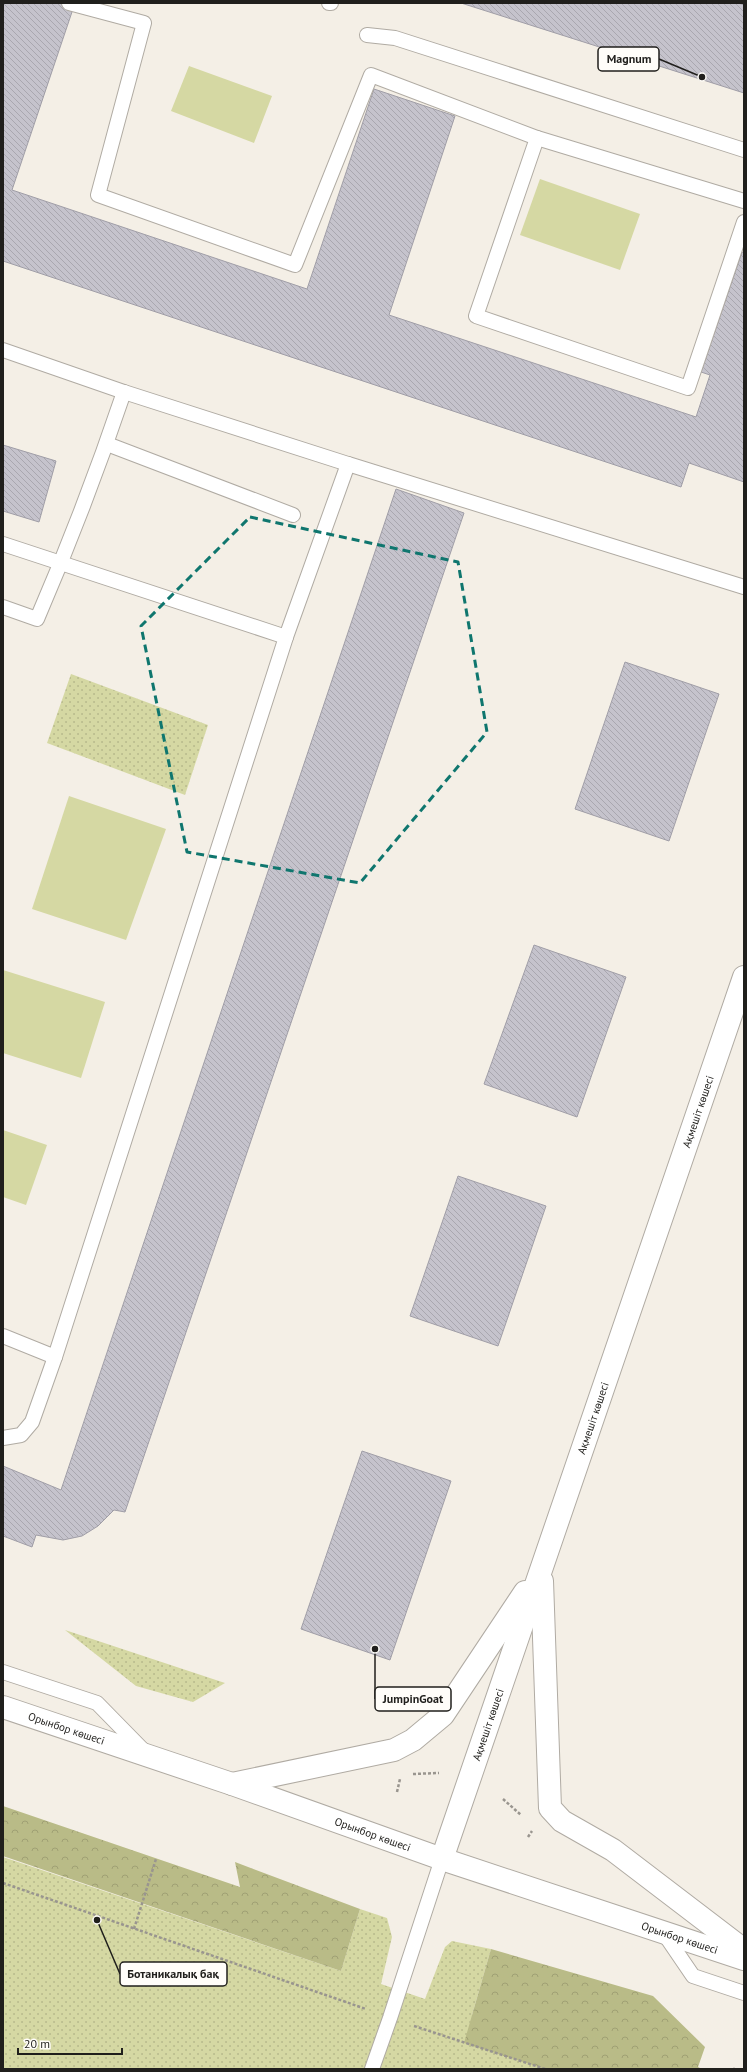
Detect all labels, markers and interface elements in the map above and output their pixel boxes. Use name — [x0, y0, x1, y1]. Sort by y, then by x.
callout: Magnum — [598, 47, 659, 71]
text: Magnum — [607, 51, 652, 66]
street label: Ақмешіт көшесі — [679, 1074, 717, 1149]
street label: Ақмешіт көшесі — [574, 1380, 612, 1456]
callout: JumpinGoat — [375, 1687, 451, 1711]
street label: Ақмешіт көшесі — [469, 1687, 507, 1763]
text: JumpinGoat — [382, 1691, 444, 1706]
street label: Орынбор көшесі — [26, 1709, 107, 1748]
street label: Орынбор көшесі — [333, 1814, 413, 1854]
street label: Орынбор көшесі — [640, 1919, 720, 1957]
callout: Ботаникалық бақ — [120, 1962, 227, 1986]
text: Ботаникалық бақ — [127, 1966, 219, 1981]
scale bar — [18, 2030, 122, 2056]
text: 20 m — [24, 2036, 50, 2051]

